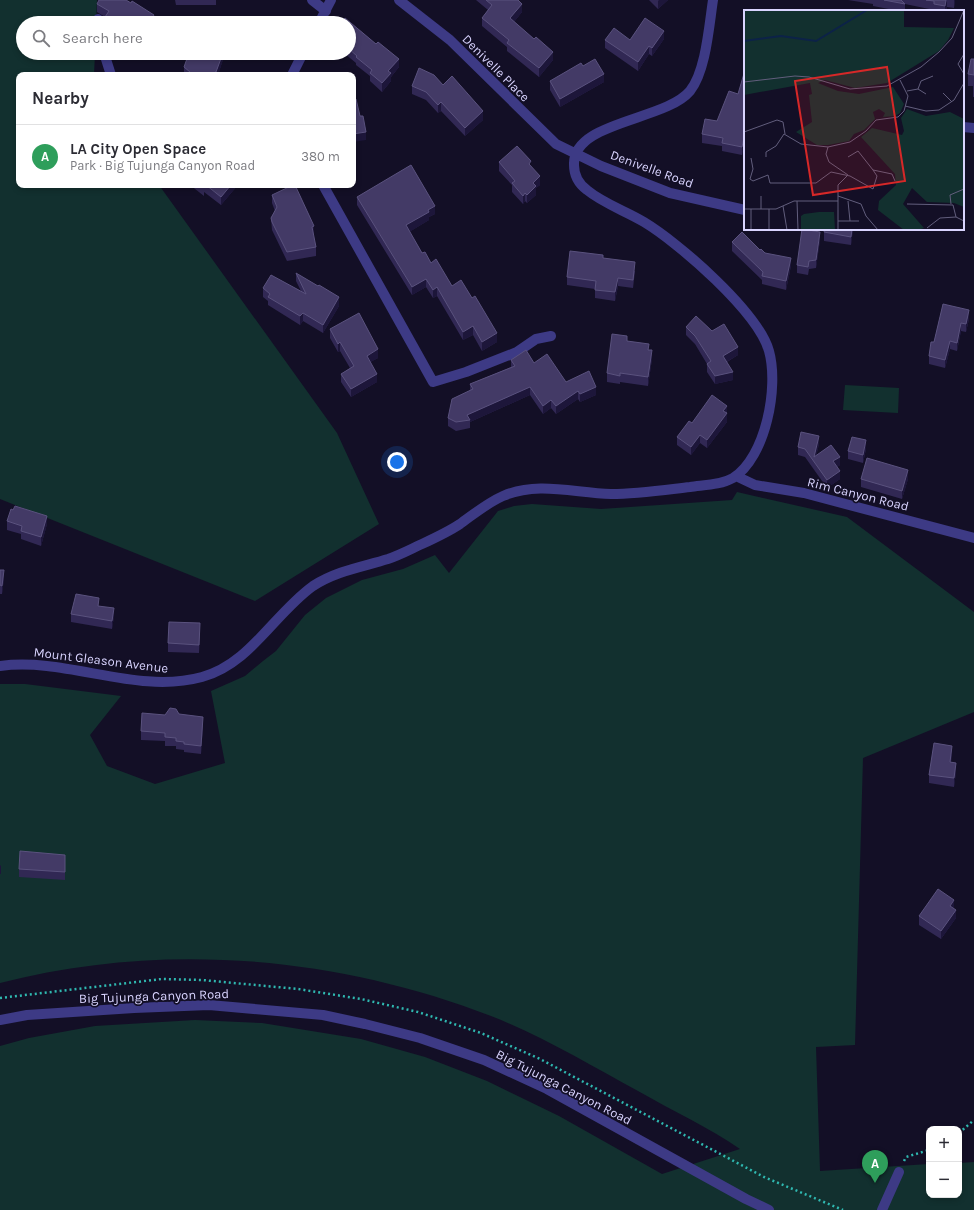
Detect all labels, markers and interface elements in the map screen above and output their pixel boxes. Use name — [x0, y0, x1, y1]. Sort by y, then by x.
inset map — [744, 10, 964, 230]
search box — [16, 16, 356, 60]
icon: search — [30, 27, 52, 49]
text: Search here — [62, 29, 143, 47]
street label: Denivelle Place — [459, 31, 533, 105]
text: Nearby — [32, 88, 89, 108]
text: LA City Open Space — [70, 140, 206, 158]
street label: Denivelle Road — [608, 147, 696, 191]
text: A — [41, 149, 49, 164]
text: 380 m — [301, 149, 340, 164]
text: Park · Big Tujunga Canyon Road — [70, 158, 255, 173]
your location — [387, 452, 407, 472]
street label: Rim Canyon Road — [806, 474, 910, 514]
street label: Mount Gleason Avenue — [33, 644, 169, 676]
street label: Big Tujunga Canyon Road — [79, 986, 229, 1006]
street label: Big Tujunga Canyon Road — [494, 1046, 634, 1128]
map controls — [926, 1126, 962, 1198]
button: + — [926, 1126, 962, 1162]
pin: A — [862, 1150, 888, 1183]
button: − — [926, 1162, 962, 1198]

